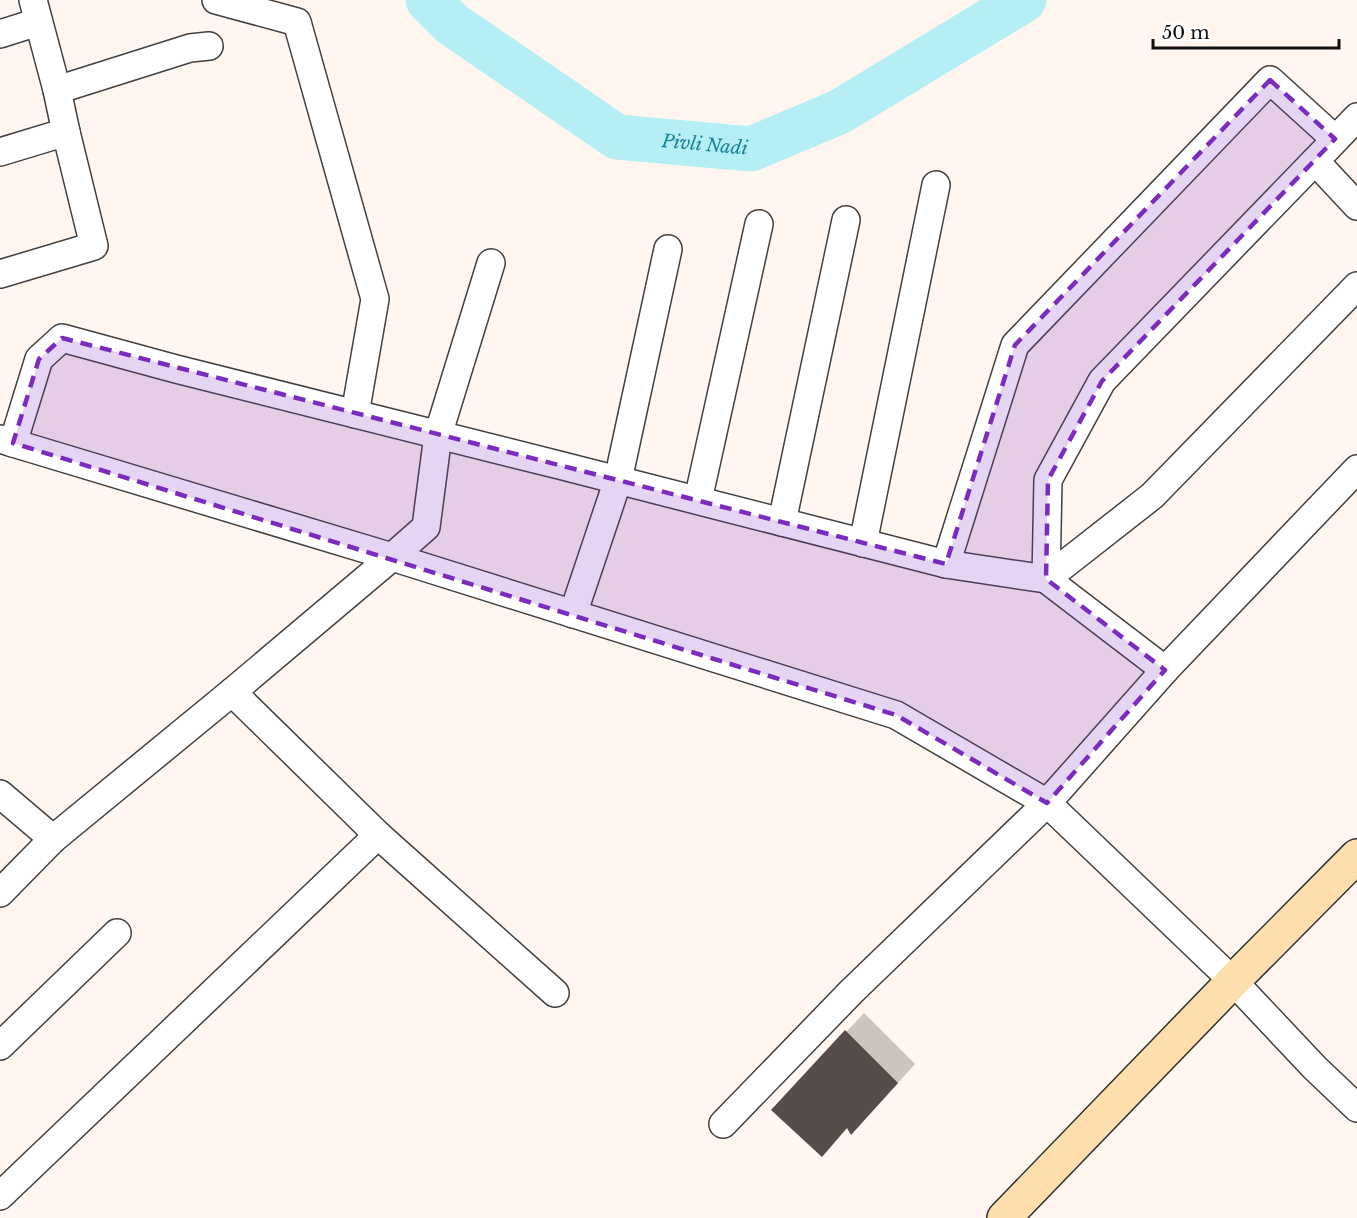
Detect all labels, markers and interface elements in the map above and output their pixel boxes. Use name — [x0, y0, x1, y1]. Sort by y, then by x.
scale bar — [1153, 12, 1339, 50]
text: 50 m — [1162, 22, 1210, 44]
water label: Pivli Nadi — [660, 130, 749, 160]

